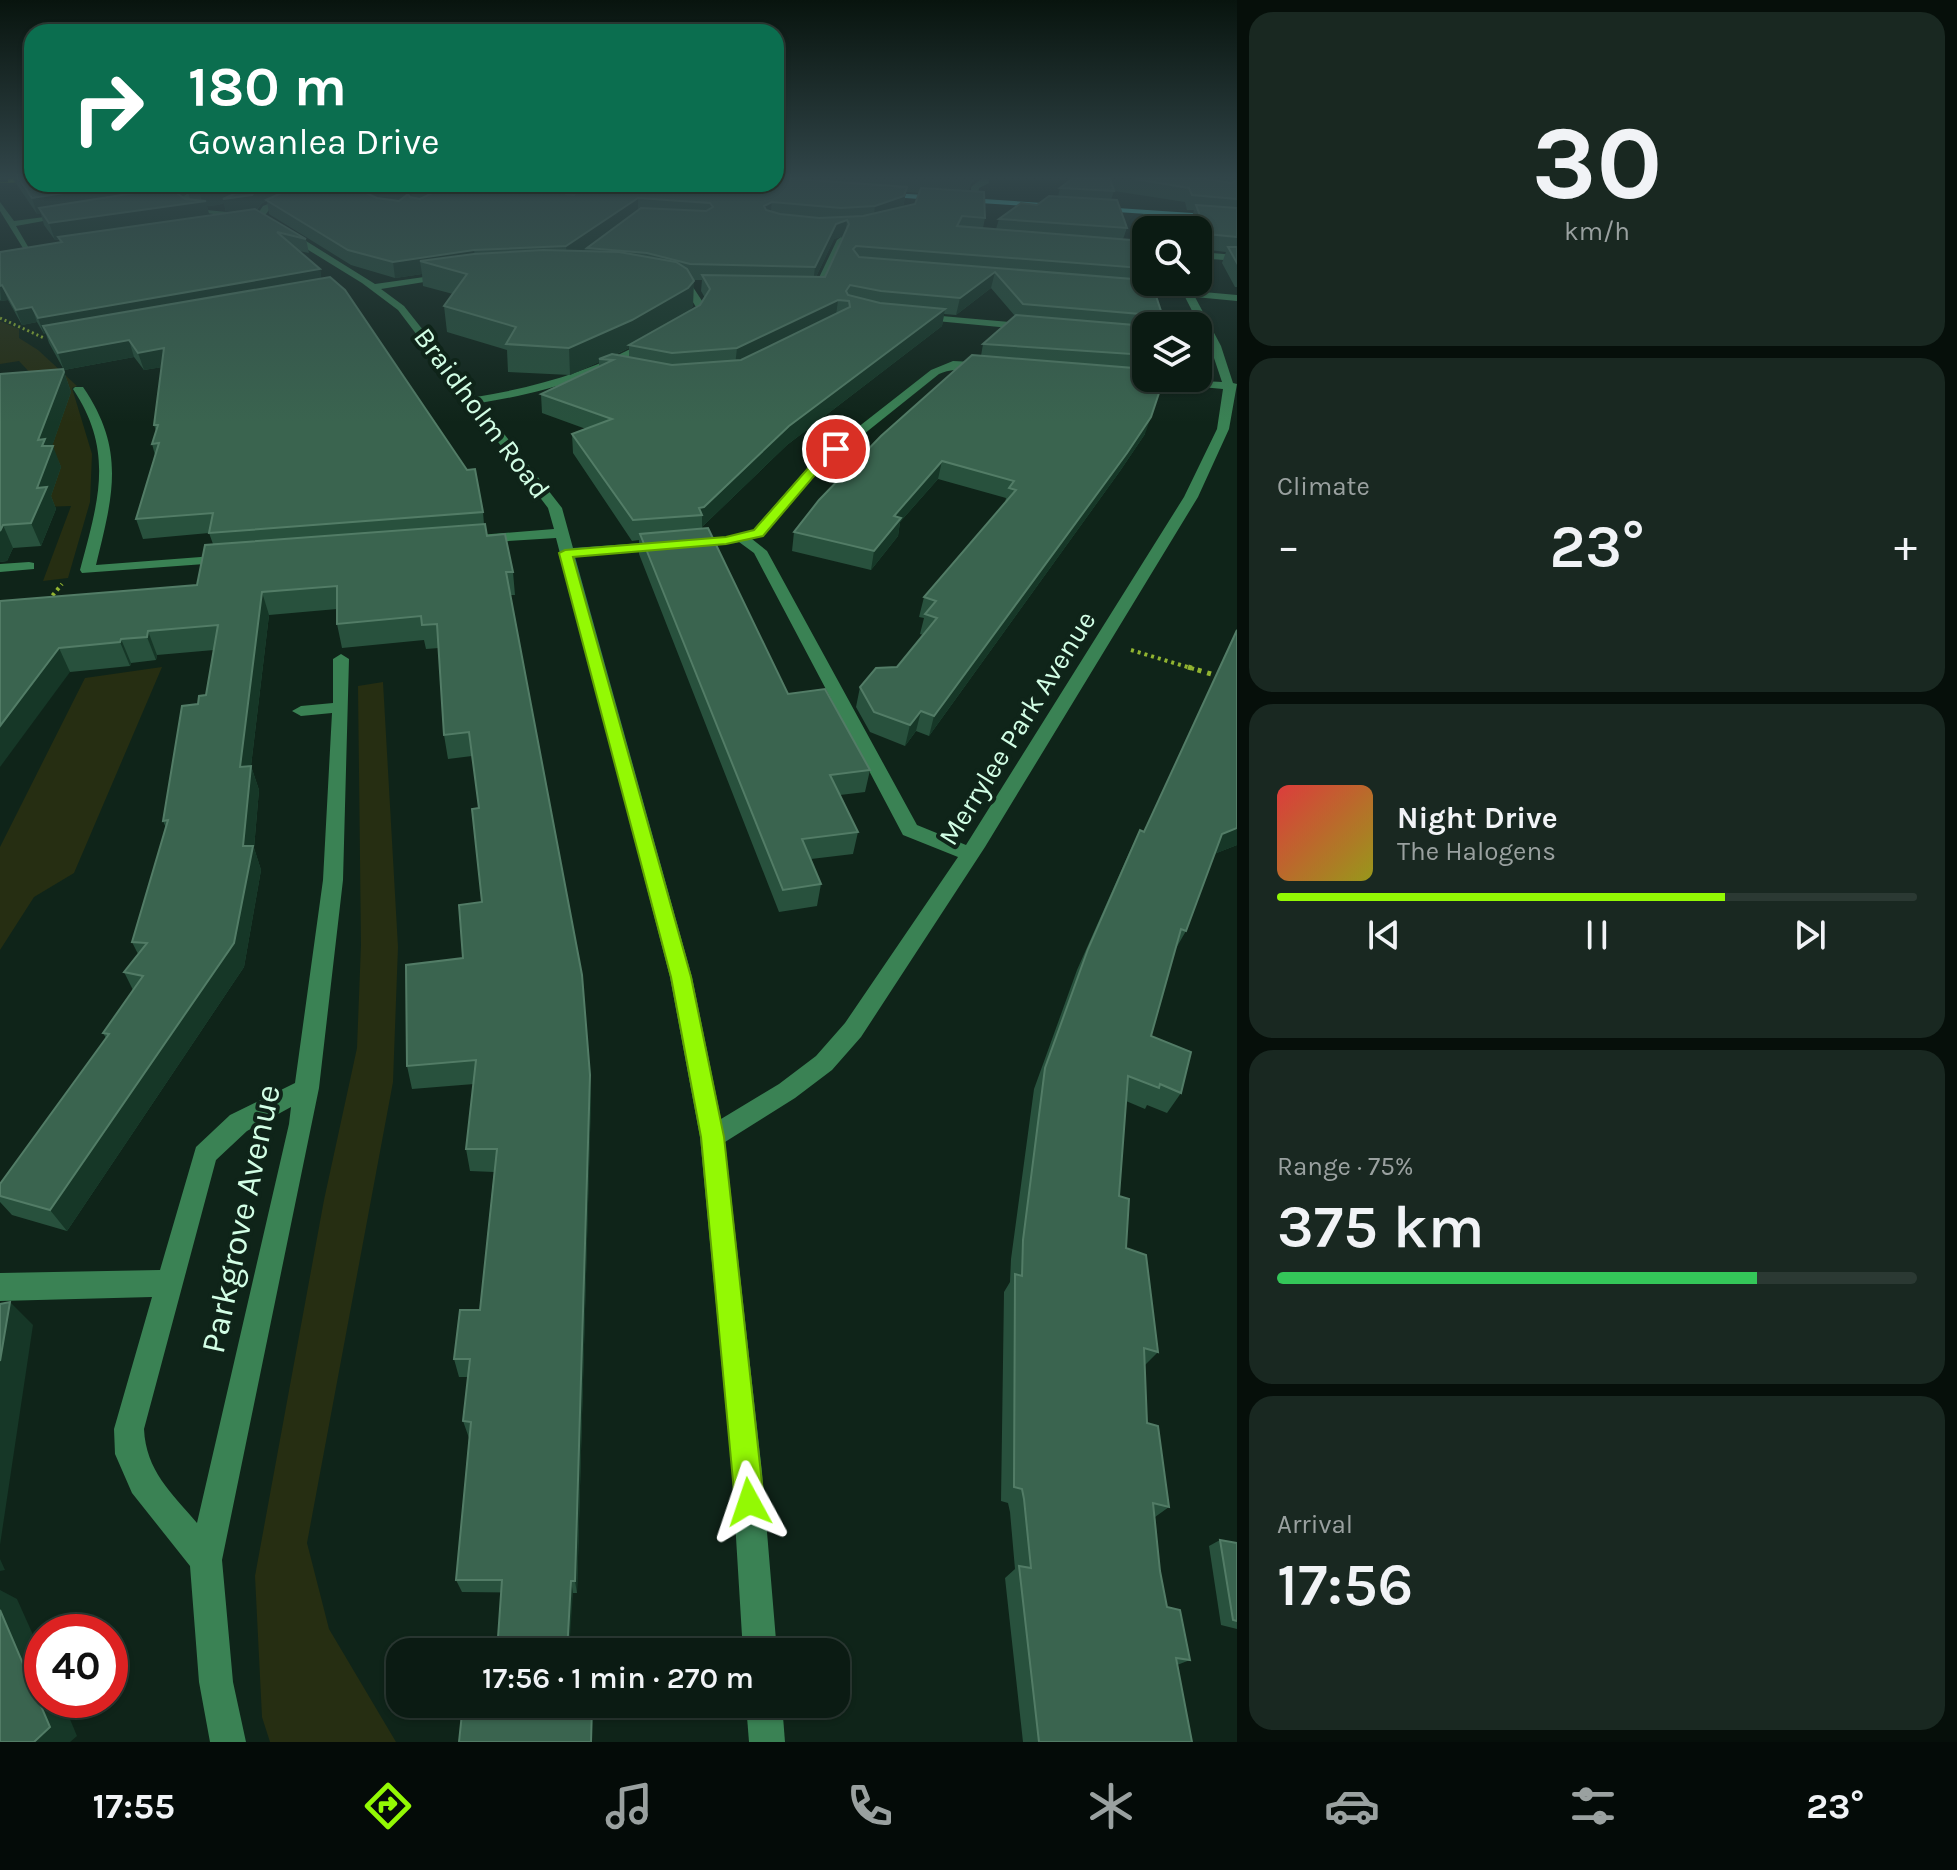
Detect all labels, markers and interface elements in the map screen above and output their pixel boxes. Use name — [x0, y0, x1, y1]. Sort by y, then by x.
text: 180 m — [188, 54, 347, 119]
icon: right — [56, 56, 160, 160]
text: 30 — [1532, 103, 1662, 224]
text: Gowanlea Drive — [188, 121, 440, 163]
map controls — [1132, 216, 1212, 392]
button: search — [1132, 216, 1212, 296]
text: km/h — [1564, 216, 1630, 247]
button: layers — [1132, 312, 1212, 392]
street label: Braidholm Road — [407, 321, 557, 505]
pin — [802, 415, 870, 483]
icon: arrive — [814, 427, 858, 471]
text: Climate — [1277, 471, 1370, 502]
text: 23° — [1549, 512, 1645, 582]
text: − — [1277, 521, 1300, 572]
text: + — [1894, 521, 1917, 572]
street label: Merrylee Park Avenue — [931, 605, 1103, 851]
text: Night Drive — [1397, 800, 1558, 836]
text: The Halogens — [1397, 836, 1556, 867]
icon: previous — [1362, 913, 1406, 957]
icon: pause — [1575, 913, 1619, 957]
icon: next — [1788, 913, 1832, 957]
street label: Parkgrove Avenue — [193, 1081, 289, 1357]
text: Range · 75% — [1277, 1151, 1414, 1182]
text: 375 km — [1277, 1192, 1485, 1262]
position arrow — [707, 1460, 791, 1544]
text: Arrival — [1277, 1509, 1353, 1540]
text: 17:56 — [1277, 1550, 1413, 1620]
speed limit sign: 40 — [24, 1614, 128, 1718]
text: 17:56 · 1 min · 270 m — [482, 1660, 754, 1696]
icon: directions — [360, 1778, 416, 1834]
icon: music — [601, 1778, 657, 1834]
icon: phone — [842, 1778, 898, 1834]
icon: climate — [1083, 1778, 1139, 1834]
icon: car — [1324, 1778, 1380, 1834]
icon: filters — [1565, 1778, 1621, 1834]
text: 17:55 — [93, 1785, 175, 1827]
text: 23° — [1806, 1785, 1864, 1827]

